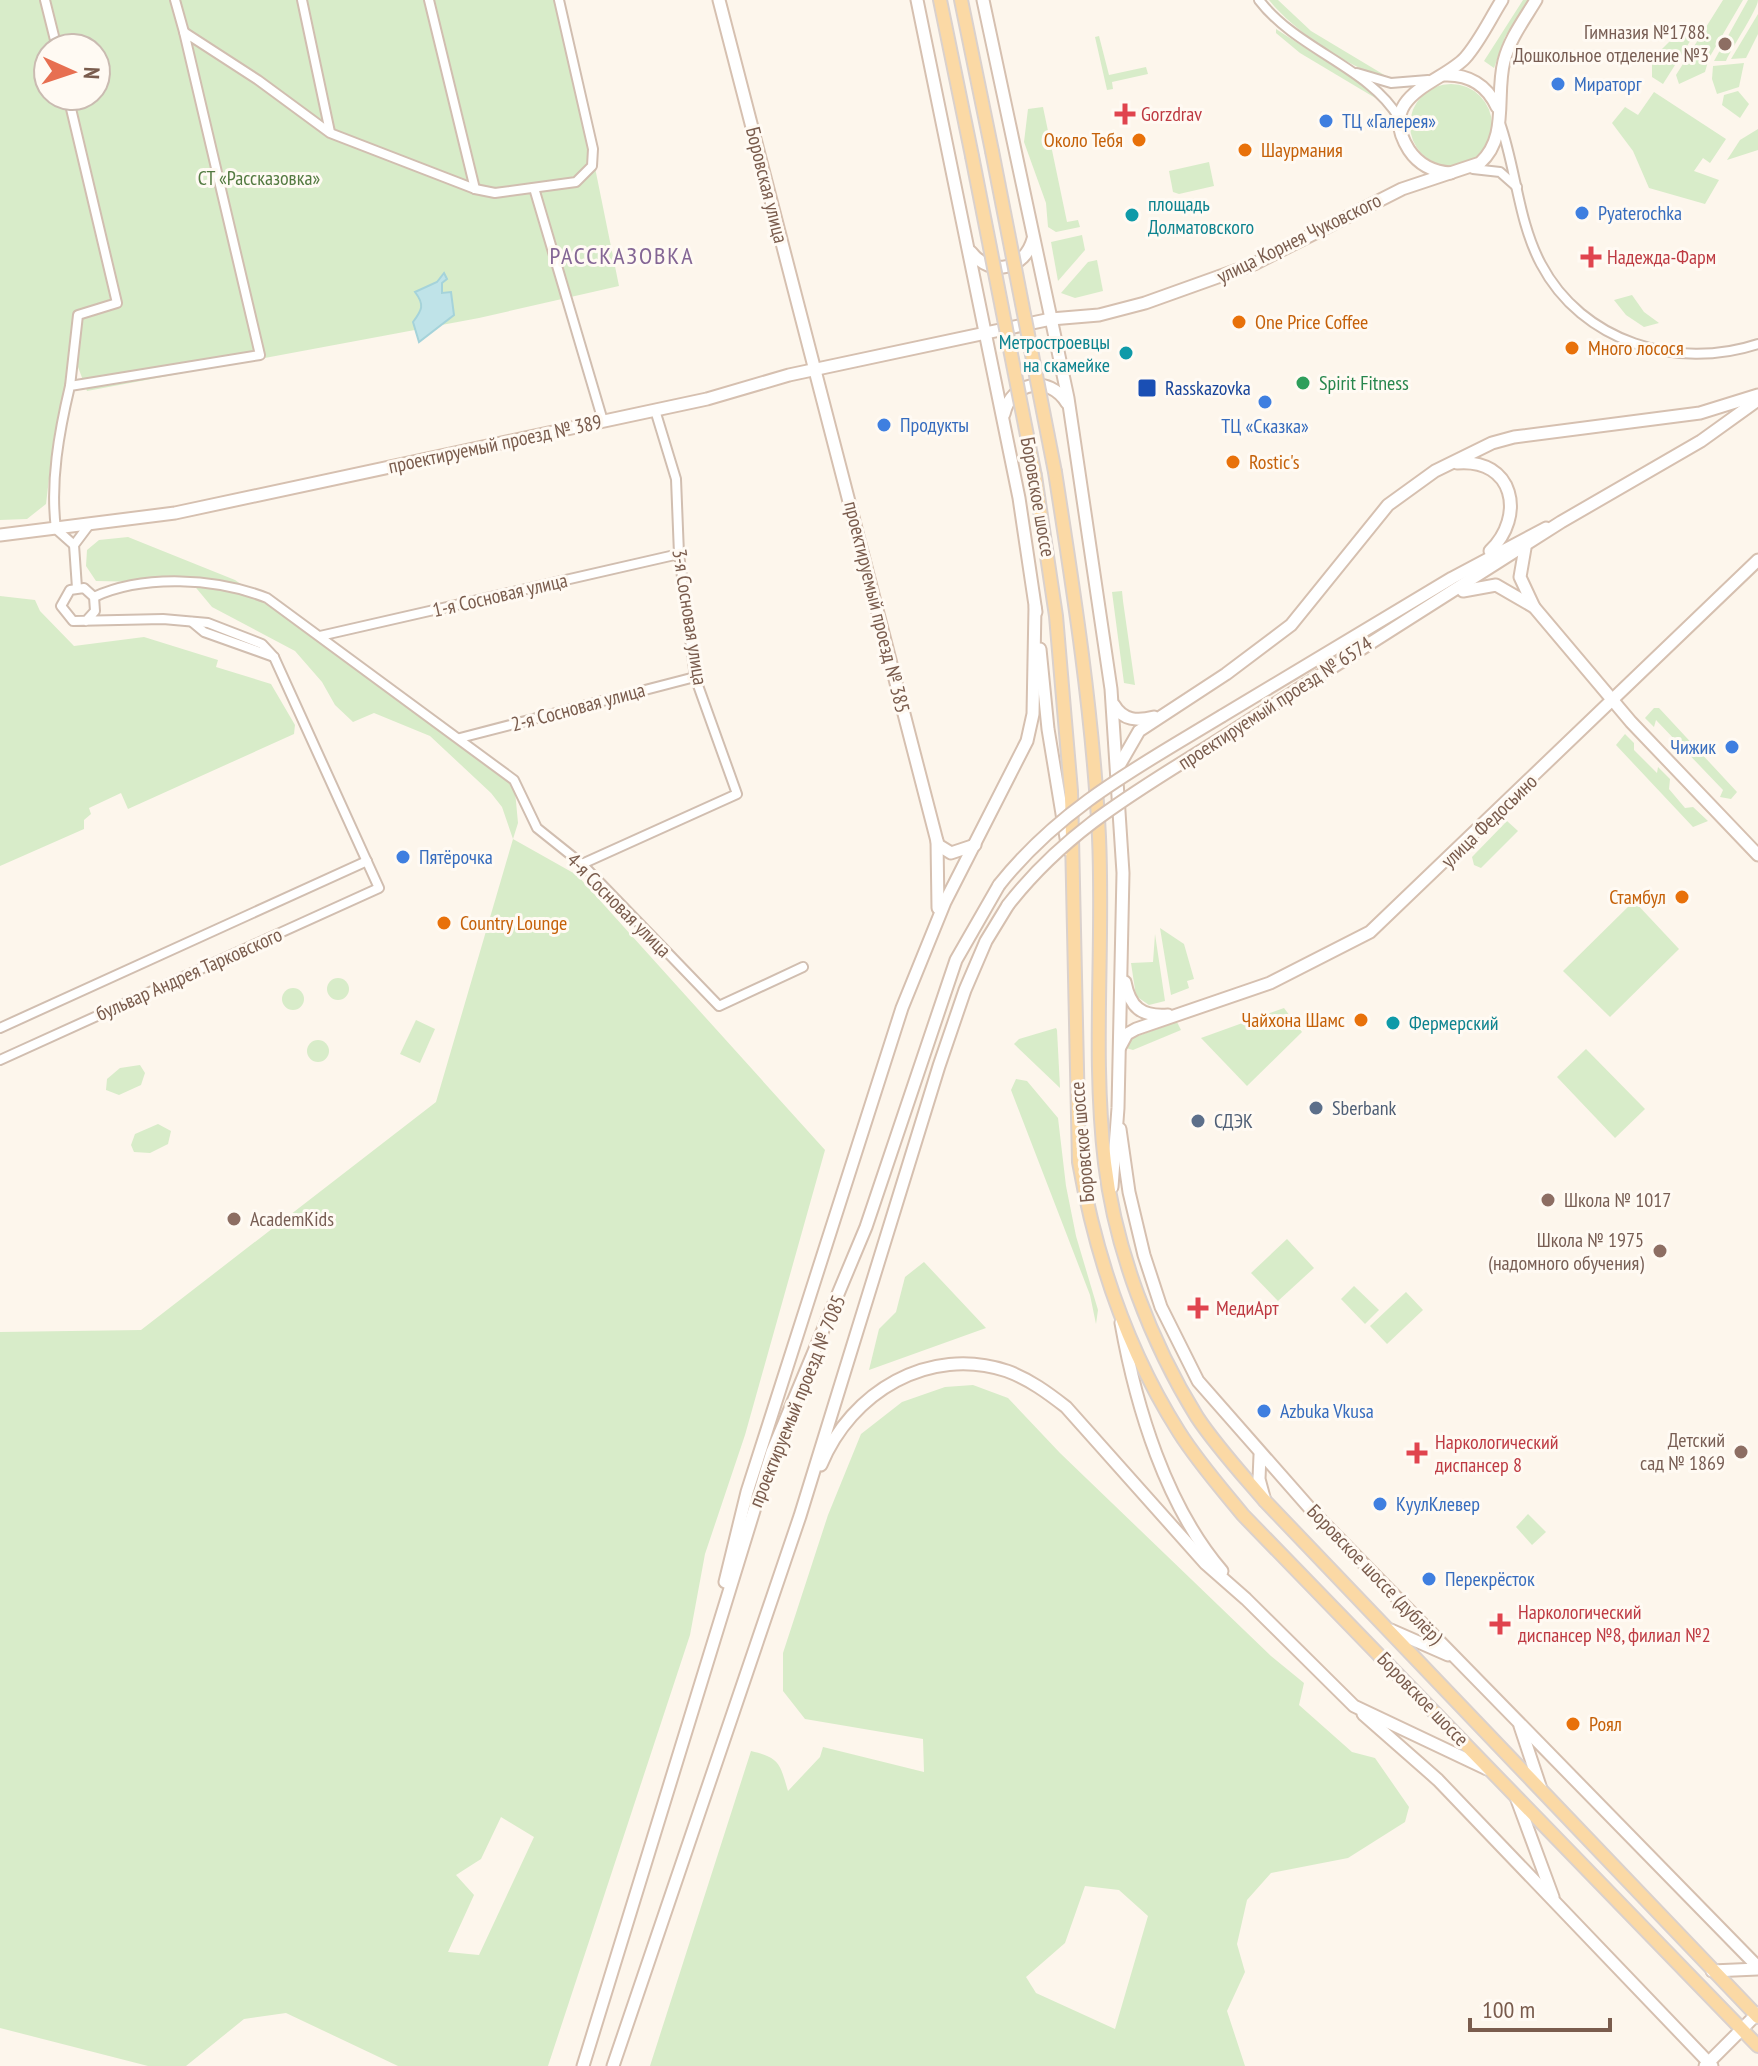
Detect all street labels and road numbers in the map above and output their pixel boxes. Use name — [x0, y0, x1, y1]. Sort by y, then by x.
street label: Боровская улица — [740, 124, 794, 246]
street label: улица Корнея Чуковского — [1213, 187, 1385, 289]
street label: проектируемый проезд № 389 — [386, 409, 604, 479]
street label: Боровское шоссе — [1015, 435, 1061, 559]
street label: проектируемый проезд № 385 — [838, 498, 916, 716]
street label: 3-я Сосновая улица — [666, 547, 714, 687]
street label: 1-я Сосновая улица — [430, 567, 570, 623]
street label: проектируемый проезд № 6574 — [1173, 630, 1377, 776]
street label: 2-я Сосновая улица — [508, 677, 648, 737]
street label: улица Федосьино — [1435, 769, 1543, 873]
street label: 4-я Сосновая улица — [561, 847, 677, 963]
street label: бульвар Андрея Тарковского — [92, 921, 286, 1027]
street label: Боровское шоссе — [1064, 1081, 1100, 1203]
street label: проектируемый проезд № 7085 — [743, 1291, 851, 1511]
street label: Боровское шоссе (дублёр) — [1301, 1499, 1449, 1650]
street label: Боровское шоссе — [1372, 1646, 1474, 1752]

